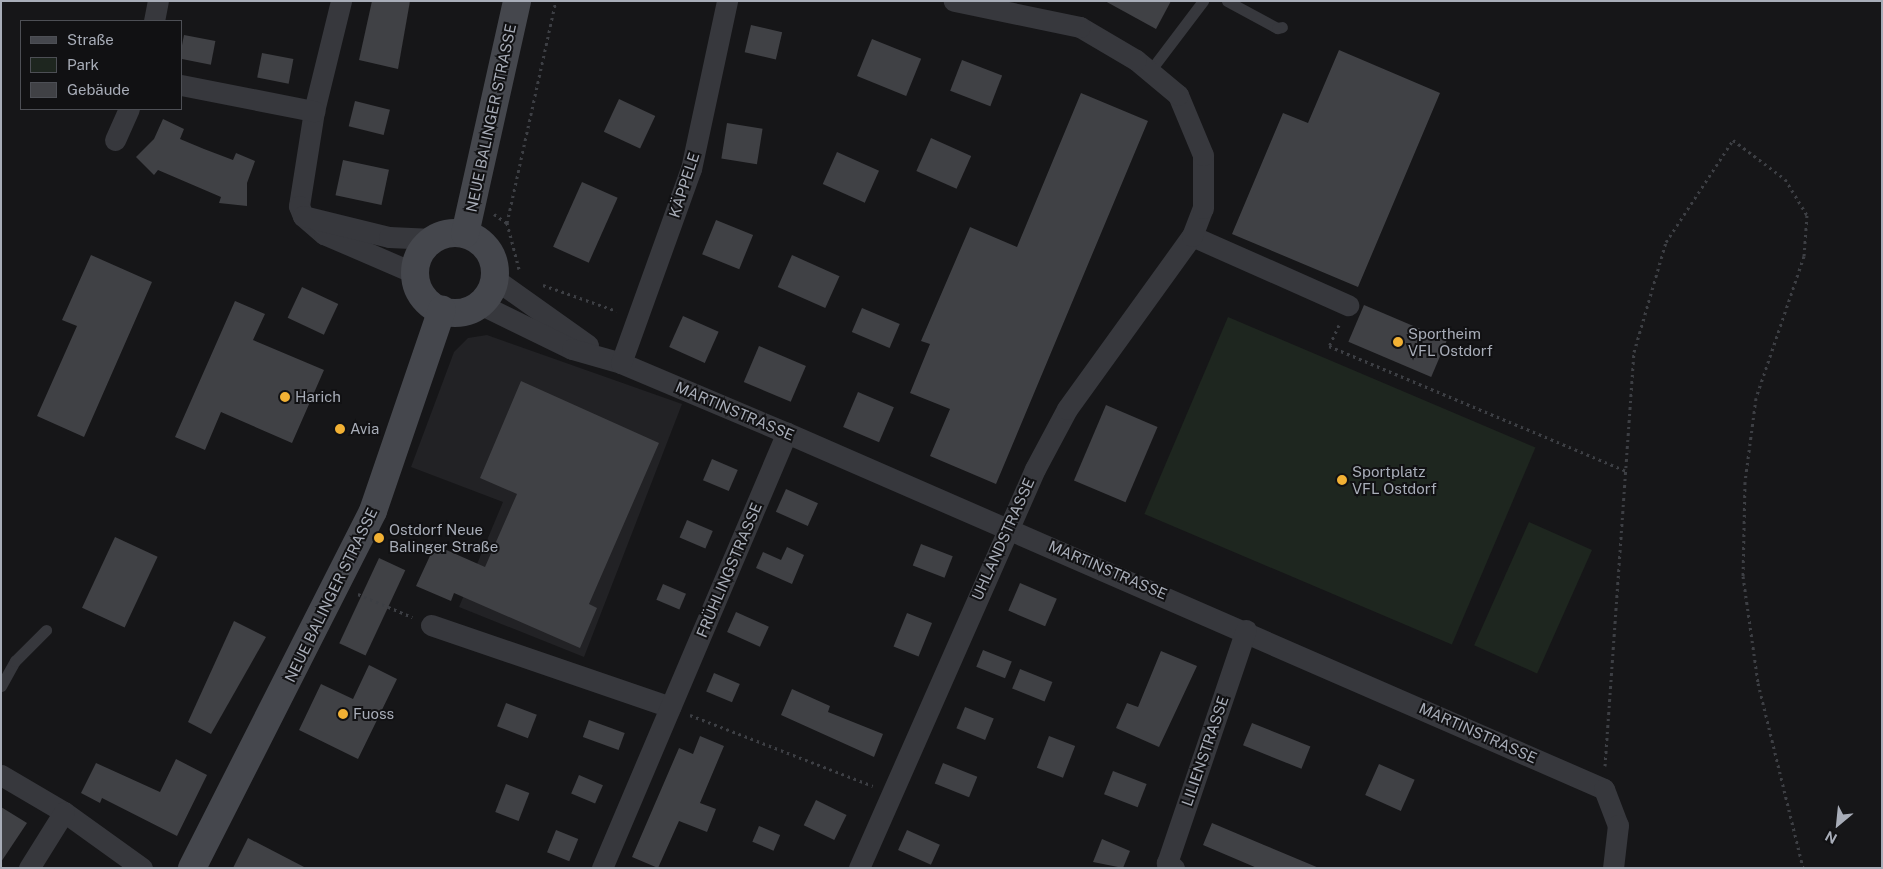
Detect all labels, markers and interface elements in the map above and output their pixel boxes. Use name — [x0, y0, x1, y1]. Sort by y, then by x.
legend — [20, 20, 182, 110]
street label: NEUE BALINGER STRASSE — [462, 22, 520, 214]
text: Straße — [67, 31, 114, 48]
text: Park — [67, 56, 99, 73]
text: Gebäude — [67, 81, 130, 98]
street label: KÄPPELE — [665, 150, 703, 220]
place label: Sportheim VFL Ostdorf — [1408, 324, 1493, 359]
marker: Sportheim VFL Ostdorf — [1392, 336, 1404, 348]
street label: MARTINSTRASSE — [673, 378, 797, 444]
place label: Harich — [295, 388, 341, 406]
marker: Harich — [279, 391, 291, 403]
place label: Avia — [350, 420, 379, 438]
marker: Avia — [334, 423, 346, 435]
place label: Sportplatz VFL Ostdorf — [1352, 462, 1437, 497]
marker: Sportplatz VFL Ostdorf — [1336, 474, 1348, 486]
street label: UHLANDSTRASSE — [968, 475, 1038, 603]
street label: FRÜHLINGSTRASSE — [692, 500, 766, 640]
street label: NEUE BALINGER STRASSE — [281, 505, 381, 685]
place label: Ostdorf Neue Balinger Straße — [389, 520, 498, 555]
marker: Ostdorf Neue Balinger Straße — [373, 532, 385, 544]
street label: MARTINSTRASSE — [1046, 537, 1170, 603]
street label: LILIENSTRASSE — [1178, 694, 1232, 808]
street label: MARTINSTRASSE — [1416, 699, 1540, 767]
place label: Fuoss — [353, 705, 394, 723]
marker: Fuoss — [337, 708, 349, 720]
north arrow — [1813, 799, 1863, 849]
text: N — [1822, 828, 1840, 847]

